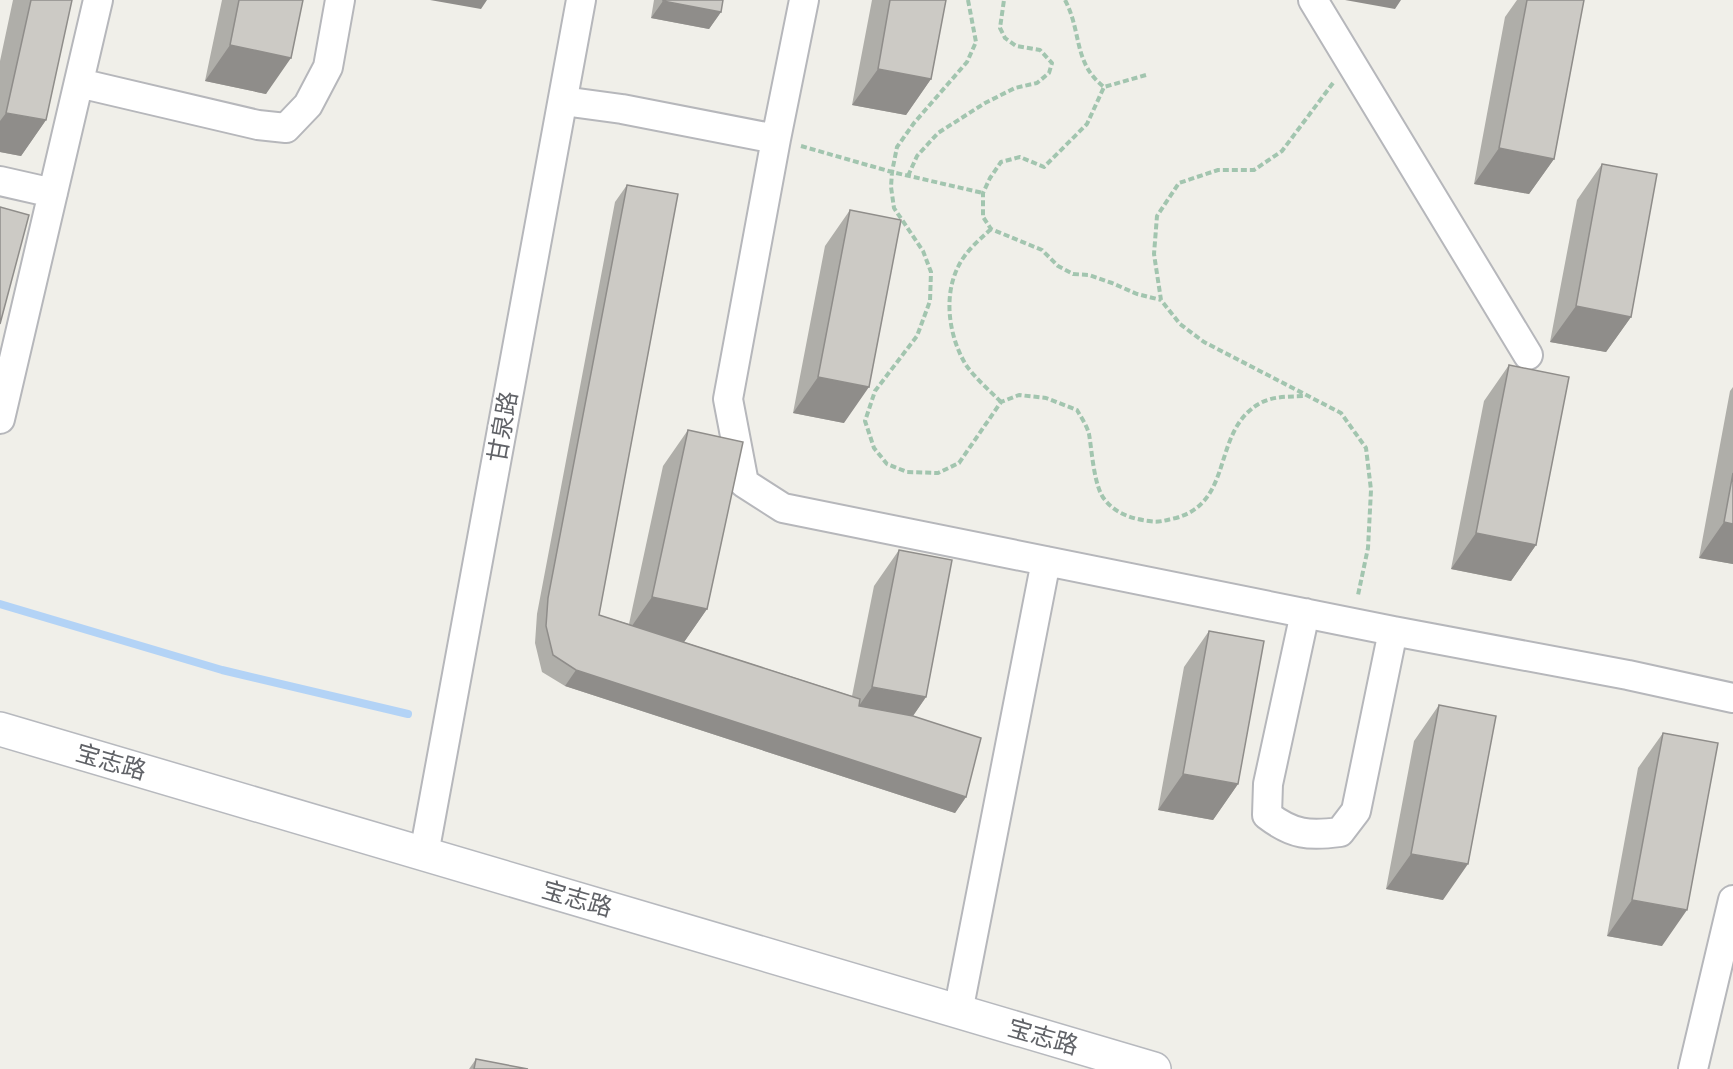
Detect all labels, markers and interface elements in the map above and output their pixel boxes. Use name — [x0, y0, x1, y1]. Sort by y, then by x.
street label: 甘泉路 — [479, 388, 526, 465]
street label: 宝志路 — [72, 735, 151, 788]
street label: 宝志路 — [538, 872, 617, 925]
street label: 宝志路 — [1004, 1010, 1083, 1063]

